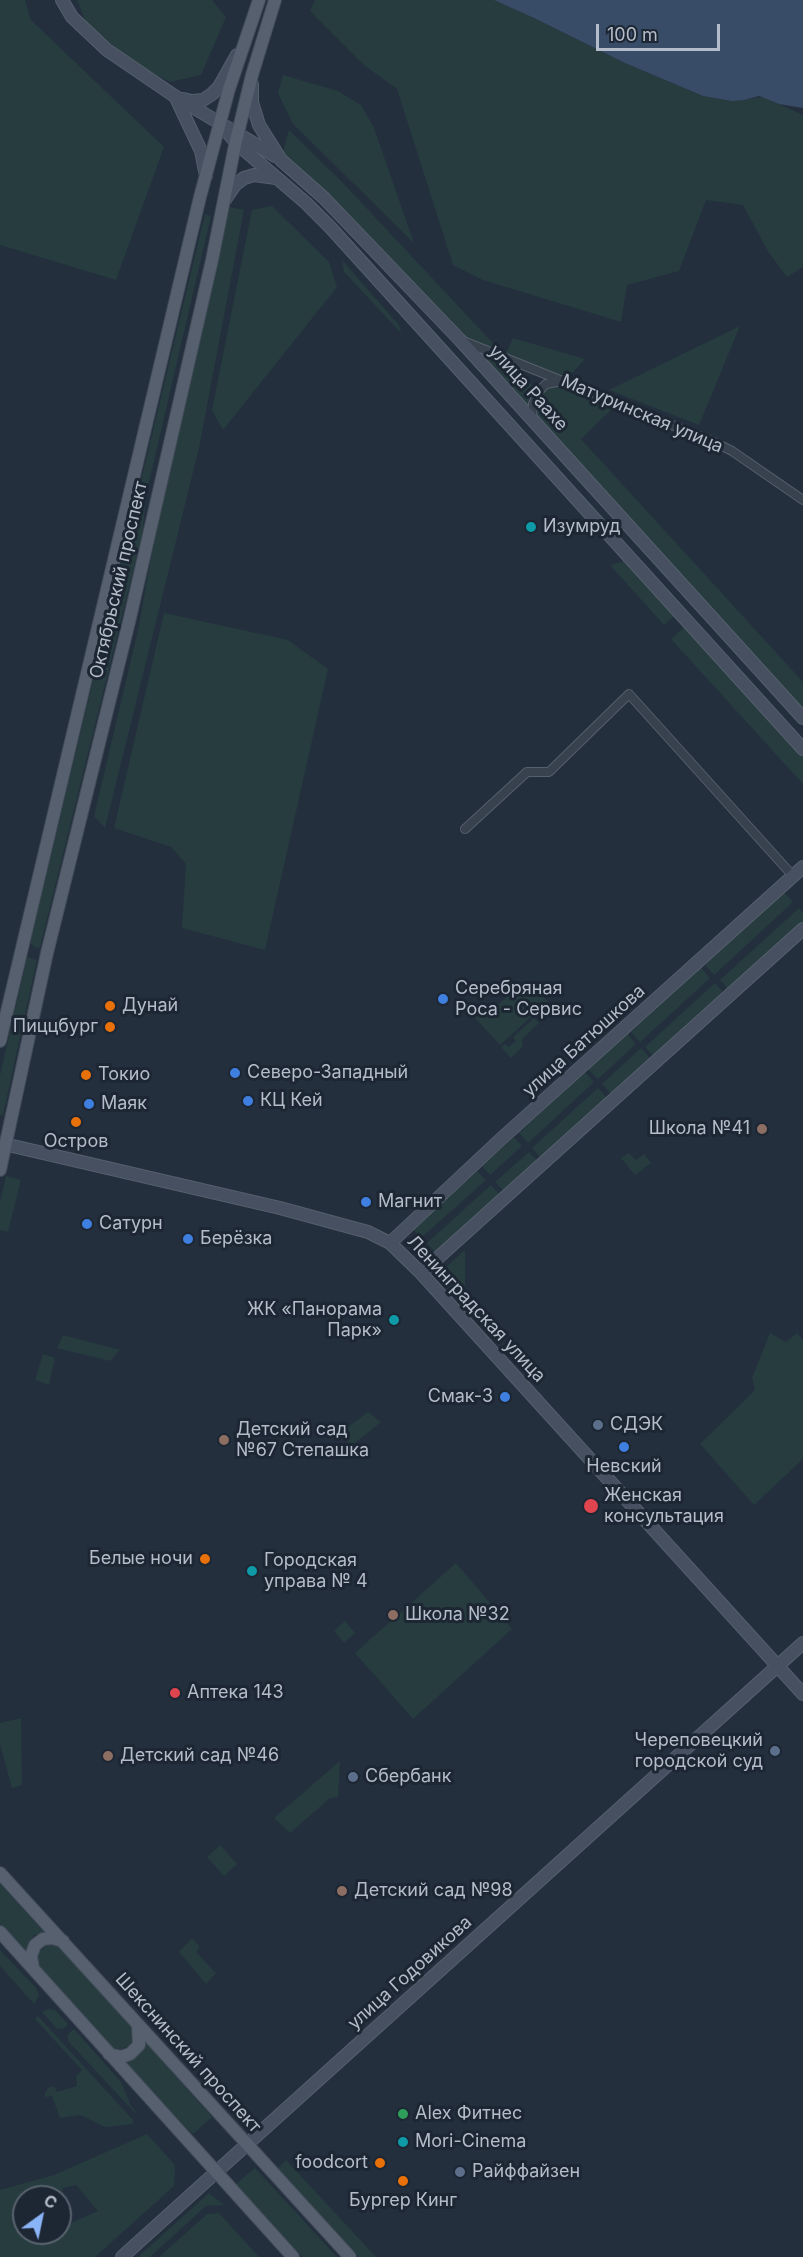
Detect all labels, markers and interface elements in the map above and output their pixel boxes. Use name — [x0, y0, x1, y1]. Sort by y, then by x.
scale bar — [599, 12, 724, 50]
text: 100 m — [607, 24, 658, 45]
street label: улица Раахе — [484, 341, 572, 435]
street label: Матуринская улица — [558, 370, 726, 458]
street label: Октябрьский проспект — [86, 479, 152, 681]
place label: Изумруд — [543, 516, 620, 538]
marker: Изумруд — [524, 520, 538, 534]
place label: Серебряная Роса - Сервис — [455, 978, 582, 1020]
street label: улица Батюшкова — [518, 980, 650, 1102]
marker: Серебряная Роса - Сервис — [436, 992, 450, 1006]
place label: Дунай — [122, 995, 178, 1017]
marker: Дунай — [103, 999, 117, 1013]
place label: Пиццбург — [13, 1016, 98, 1038]
marker: Пиццбург — [103, 1020, 117, 1034]
place label: Северо-Западный — [247, 1062, 408, 1084]
place label: Токио — [98, 1064, 150, 1086]
marker: Северо-Западный — [228, 1066, 242, 1080]
marker: Токио — [79, 1068, 93, 1082]
place label: КЦ Кей — [260, 1090, 323, 1112]
place label: Маяк — [101, 1093, 147, 1115]
marker: КЦ Кей — [241, 1094, 255, 1108]
marker: Маяк — [82, 1097, 96, 1111]
marker: Остров — [69, 1115, 83, 1129]
place label: Школа №41 — [649, 1118, 750, 1140]
marker: Школа №41 — [755, 1122, 769, 1136]
place label: Остров — [44, 1131, 108, 1153]
place label: Магнит — [378, 1191, 442, 1213]
marker: Магнит — [359, 1195, 373, 1209]
place label: Сатурн — [99, 1213, 163, 1235]
marker: Сатурн — [80, 1217, 94, 1231]
place label: Берёзка — [200, 1228, 272, 1250]
street label: Ленинградская улица — [402, 1231, 550, 1387]
marker: Берёзка — [181, 1232, 195, 1246]
place label: ЖК «Панорама Парк» — [247, 1299, 382, 1342]
marker: ЖК «Панорама Парк» — [387, 1313, 401, 1327]
place label: Смак-3 — [428, 1386, 493, 1408]
marker: Смак-3 — [498, 1390, 512, 1404]
place label: СДЭК — [610, 1414, 663, 1436]
marker: СДЭК — [591, 1418, 605, 1432]
place label: Детский сад №67 Степашка — [236, 1419, 369, 1462]
marker: Детский сад №67 Степашка — [217, 1433, 231, 1447]
marker: Невский — [617, 1440, 631, 1454]
place label: Невский — [586, 1456, 662, 1478]
place label: Женская консультация — [604, 1485, 724, 1528]
marker: Женская консультация — [582, 1497, 600, 1515]
place label: Белые ночи — [89, 1548, 193, 1570]
place label: Городская управа № 4 — [264, 1550, 368, 1592]
marker: Белые ночи — [198, 1552, 212, 1566]
marker: Городская управа № 4 — [245, 1564, 259, 1578]
place label: Школа №32 — [405, 1604, 510, 1626]
marker: Школа №32 — [386, 1608, 400, 1622]
place label: Аптека 143 — [187, 1682, 284, 1704]
marker: Аптека 143 — [168, 1686, 182, 1700]
place label: Череповецкий городской суд — [635, 1730, 763, 1772]
marker: Череповецкий городской суд — [768, 1744, 782, 1758]
place label: Детский сад №46 — [120, 1745, 279, 1767]
marker: Детский сад №46 — [101, 1749, 115, 1763]
place label: Сбербанк — [365, 1766, 451, 1788]
marker: Сбербанк — [346, 1770, 360, 1784]
place label: Детский сад №98 — [354, 1880, 513, 1902]
marker: Детский сад №98 — [335, 1884, 349, 1898]
street label: улица Годовикова — [344, 1912, 476, 2034]
street label: Шекснинский проспект — [111, 1969, 265, 2137]
place label: Alex Фитнес — [415, 2103, 522, 2125]
marker: Alex Фитнес — [396, 2107, 410, 2121]
place label: Mori-Cinema — [415, 2131, 526, 2153]
marker: Mori-Cinema — [396, 2135, 410, 2149]
place label: foodcort — [295, 2152, 368, 2174]
marker: foodcort — [373, 2156, 387, 2170]
place label: Райффайзен — [472, 2161, 580, 2183]
marker: Райффайзен — [453, 2165, 467, 2179]
marker: Бургер Кинг — [396, 2174, 410, 2188]
north arrow — [12, 2185, 72, 2245]
text: С — [40, 2190, 61, 2213]
place label: Бургер Кинг — [349, 2190, 457, 2212]

